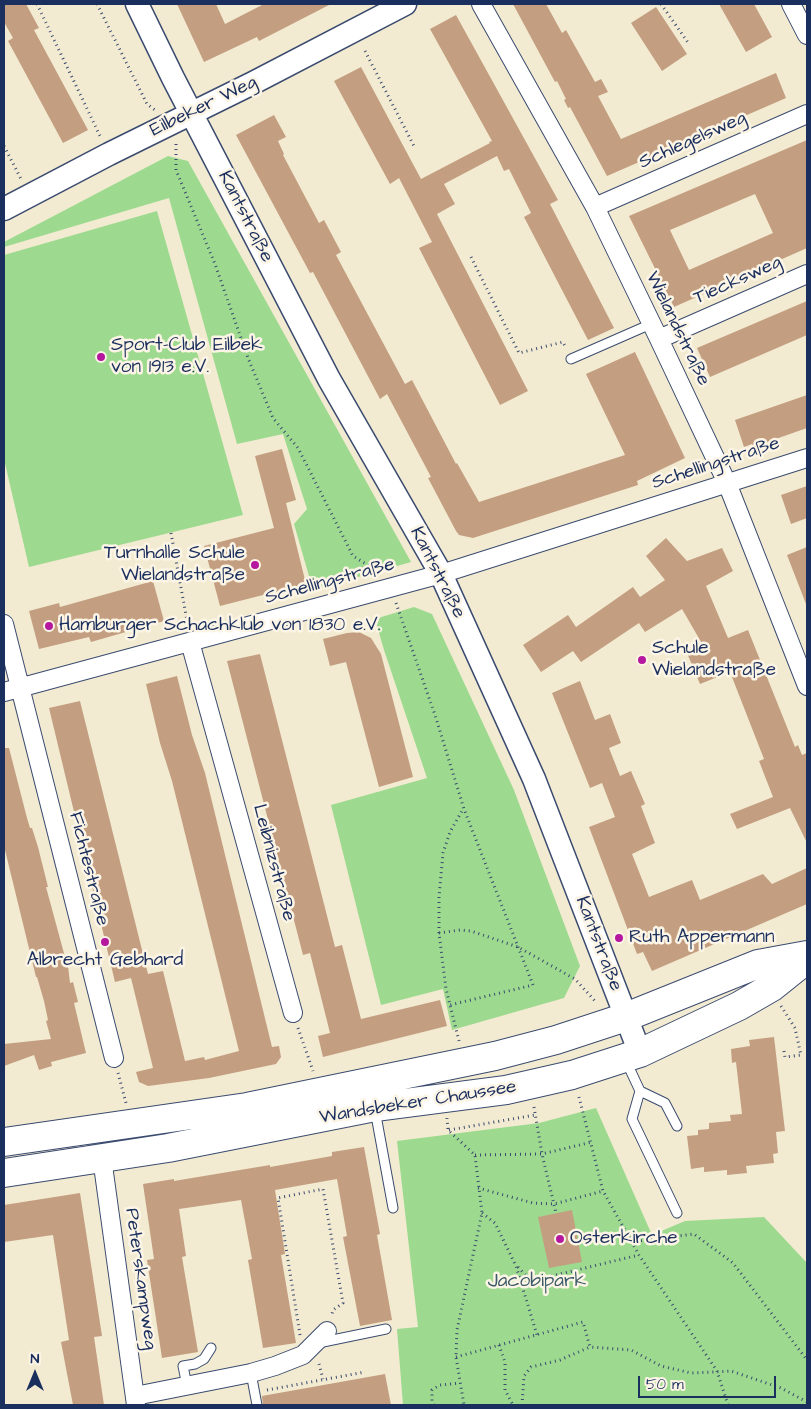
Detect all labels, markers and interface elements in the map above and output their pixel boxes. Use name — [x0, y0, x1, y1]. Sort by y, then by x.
street label: Eilbeker Weg — [147, 71, 261, 143]
street label: Schlegelsweg — [636, 107, 750, 175]
street label: Kantstraße — [212, 167, 278, 267]
street label: Tiecksweg — [691, 252, 785, 310]
street label: Wielandstraße — [640, 268, 714, 390]
place label: Sport-Club Eilbek von 1913 e.V. — [111, 335, 263, 379]
marker: Sport-Club Eilbek von 1913 e.V. — [95, 351, 107, 363]
street label: Schellingstraße — [649, 433, 783, 495]
street label: Kantstraße — [404, 523, 470, 623]
place label: Turnhalle Schule Wielandstraße — [104, 543, 245, 587]
street label: Schellingstraße — [263, 554, 397, 610]
marker: Turnhalle Schule Wielandstraße — [249, 559, 261, 571]
place label: Hamburger Schachklub von 1830 e.V. — [59, 615, 380, 637]
marker: Hamburger Schachklub von 1830 e.V. — [43, 620, 55, 632]
place label: Schule Wielandstraße — [652, 638, 776, 682]
marker: Schule Wielandstraße — [636, 654, 648, 666]
street label: Leibnizstraße — [246, 802, 300, 924]
street label: Fichtestraße — [63, 810, 113, 928]
street label: Kantstraße — [570, 893, 626, 995]
place label: Ruth Appermann — [629, 927, 774, 949]
marker: Ruth Appermann — [613, 932, 625, 944]
marker: Albrecht Gebhard — [99, 936, 111, 948]
place label: Albrecht Gebhard — [27, 950, 183, 972]
street label: Wandsbeker Chaussee — [318, 1076, 518, 1130]
street label: Peterskampweg — [119, 1207, 161, 1351]
place label: Osterkirche — [570, 1228, 677, 1250]
marker: Osterkirche — [554, 1233, 566, 1245]
park label: Jacobipark — [488, 1271, 586, 1293]
north arrow — [10, 1349, 60, 1399]
text: N — [31, 1349, 39, 1369]
scale bar — [641, 1366, 778, 1398]
text: 50 m — [646, 1374, 684, 1395]

